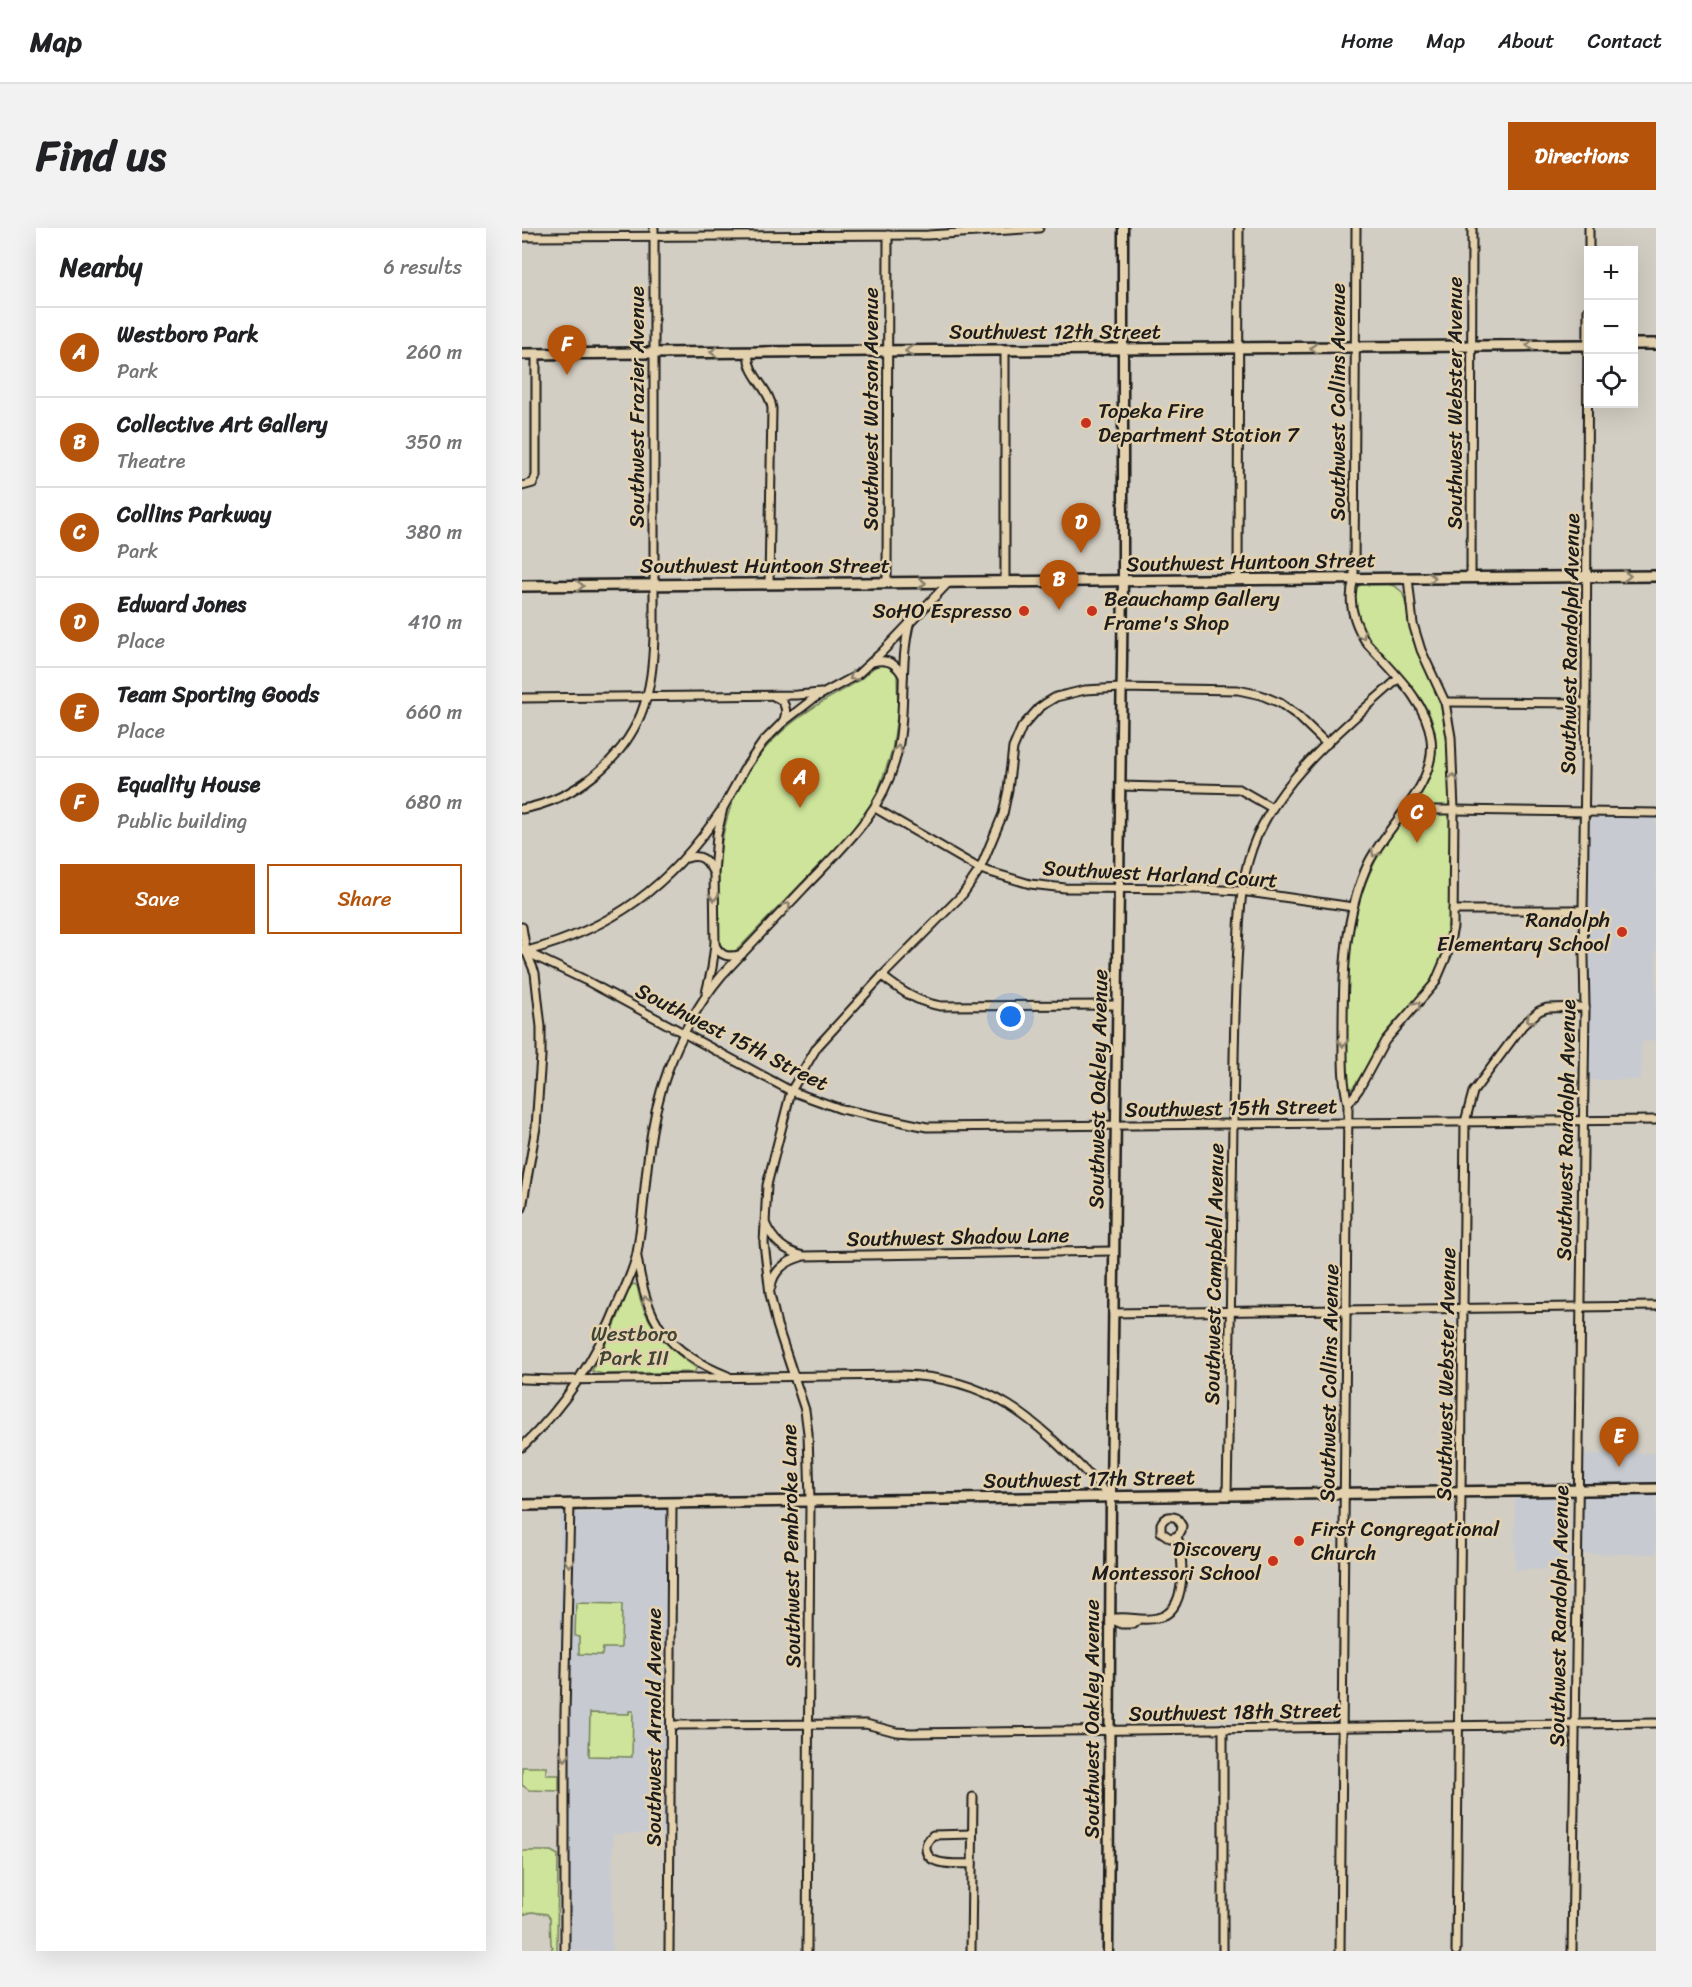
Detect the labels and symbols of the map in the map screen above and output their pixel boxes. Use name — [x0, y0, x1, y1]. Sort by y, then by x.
street label: Southwest Webster Avenue — [1436, 276, 1474, 530]
street label: Southwest Collins Avenue — [1319, 283, 1357, 521]
street label: Southwest Frazier Avenue — [618, 286, 656, 528]
street label: Southwest Watson Avenue — [852, 287, 890, 531]
street label: Southwest 12th Street — [949, 313, 1161, 351]
pin: F — [548, 326, 586, 375]
one-way arrow — [1526, 339, 1535, 351]
one-way arrow — [1310, 342, 1319, 354]
one-way arrow — [905, 345, 914, 357]
one-way arrow — [710, 346, 719, 359]
place label: Topeka Fire Department Station 7 — [1098, 392, 1301, 454]
marker: Topeka Fire Department Station 7 — [1079, 416, 1093, 430]
pin: D — [1062, 504, 1100, 553]
street label: Southwest Randolph Avenue — [1549, 513, 1591, 775]
street label: Southwest Huntoon Street — [1126, 541, 1376, 583]
street label: Southwest Huntoon Street — [640, 547, 890, 585]
pin: B — [1040, 560, 1078, 610]
one-way arrow — [1623, 570, 1632, 583]
one-way arrow — [1428, 572, 1437, 584]
one-way arrow — [918, 577, 927, 589]
one-way arrow — [576, 580, 585, 592]
place label: Beauchamp Gallery Frame's Shop — [1104, 580, 1280, 642]
place label: SoHO Espresso — [872, 592, 1012, 630]
marker: SoHO Espresso — [1017, 604, 1031, 618]
marker: Beauchamp Gallery Frame's Shop — [1085, 604, 1099, 618]
one-way arrow — [1354, 628, 1365, 639]
one-way arrow — [849, 670, 860, 681]
one-way arrow — [890, 745, 903, 755]
pin: A — [780, 758, 820, 808]
one-way arrow — [1447, 773, 1460, 782]
pin: C — [1398, 794, 1436, 843]
one-way arrow — [1370, 847, 1382, 857]
street label: Southwest Harland Court — [1042, 849, 1278, 899]
one-way arrow — [708, 892, 720, 901]
place label: Randolph Elementary School — [1437, 901, 1611, 963]
one-way arrow — [780, 903, 791, 913]
marker: Randolph Elementary School — [1615, 925, 1629, 939]
street label: Southwest Oakley Avenue — [1077, 969, 1119, 1209]
street label: Southwest 15th Street — [629, 972, 835, 1102]
street label: Southwest Randolph Avenue — [1545, 999, 1587, 1261]
one-way arrow — [1410, 1001, 1421, 1012]
your location — [996, 1002, 1025, 1031]
one-way arrow — [1526, 1012, 1537, 1023]
one-way arrow — [1337, 1038, 1349, 1047]
street label: Southwest 15th Street — [1124, 1087, 1338, 1129]
street label: Southwest Campbell Avenue — [1193, 1143, 1235, 1405]
street label: Southwest Shadow Lane — [846, 1216, 1070, 1258]
street label: Southwest Webster Avenue — [1425, 1247, 1467, 1501]
street label: Southwest Collins Avenue — [1308, 1263, 1350, 1502]
one-way arrow — [641, 1295, 653, 1306]
park label: Westboro Park III — [591, 1315, 677, 1377]
pin: E — [1600, 1418, 1638, 1467]
street label: Southwest Pembroke Lane — [770, 1424, 812, 1668]
street label: Southwest 17th Street — [983, 1458, 1195, 1500]
street label: Southwest Randolph Avenue — [1538, 1485, 1580, 1747]
place label: First Congregational Church — [1311, 1510, 1500, 1572]
place label: Discovery Montessori School — [1092, 1530, 1262, 1592]
marker: First Congregational Church — [1292, 1534, 1306, 1548]
marker: Discovery Montessori School — [1266, 1554, 1280, 1568]
one-way arrow — [562, 1558, 575, 1567]
street label: Southwest Oakley Avenue — [1073, 1599, 1111, 1839]
street label: Southwest Arnold Avenue — [635, 1607, 673, 1846]
street label: Southwest 18th Street — [1128, 1691, 1342, 1733]
one-way arrow — [559, 1753, 571, 1762]

